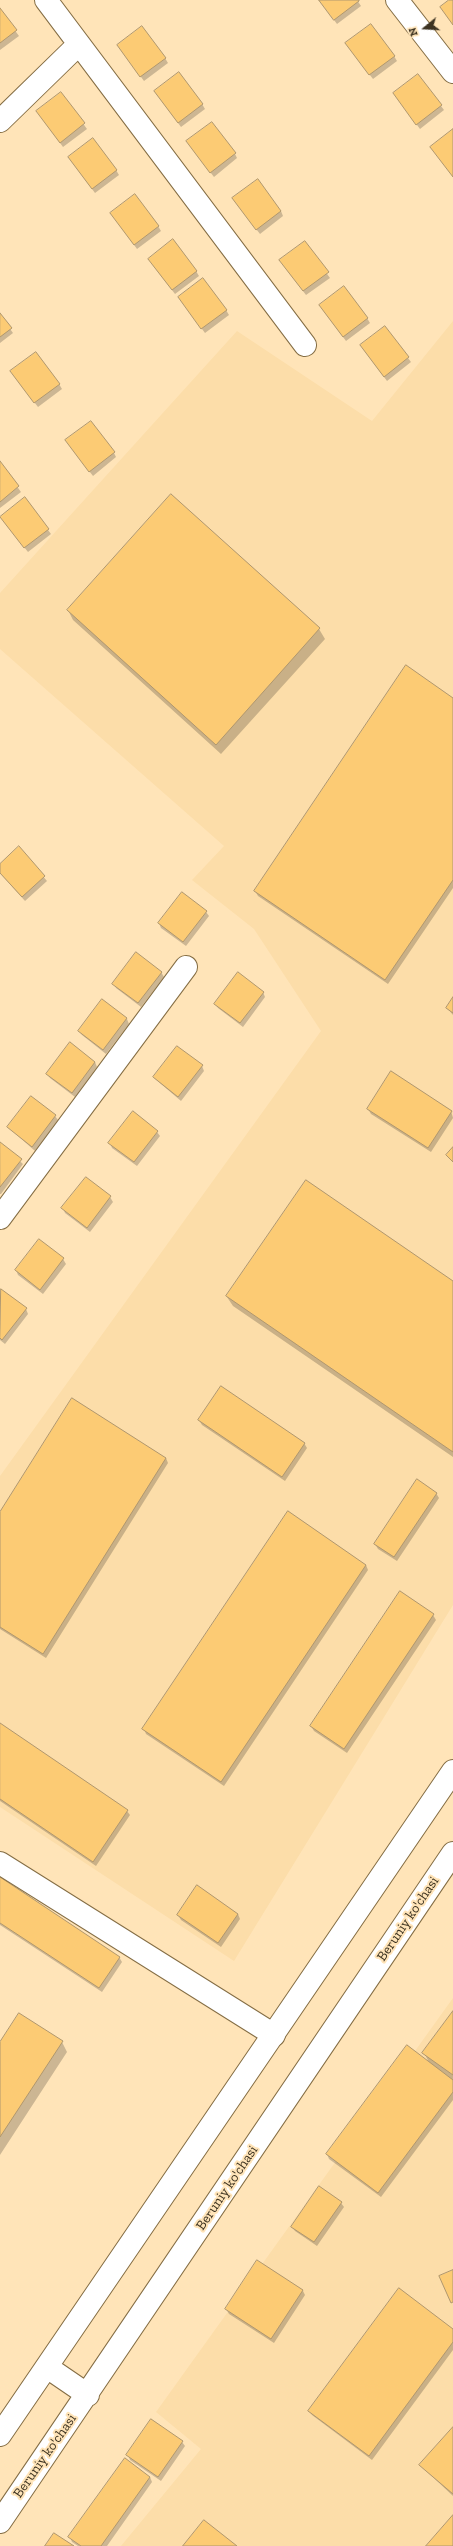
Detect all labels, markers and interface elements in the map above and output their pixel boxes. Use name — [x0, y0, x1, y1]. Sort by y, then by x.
north arrow — [405, 8, 445, 48]
text: N — [406, 26, 421, 38]
street label: Beruniy ko'chasi — [373, 1873, 443, 1965]
street label: Beruniy ko'chasi — [192, 2142, 262, 2234]
street label: Beruniy ko'chasi — [10, 2411, 80, 2501]

